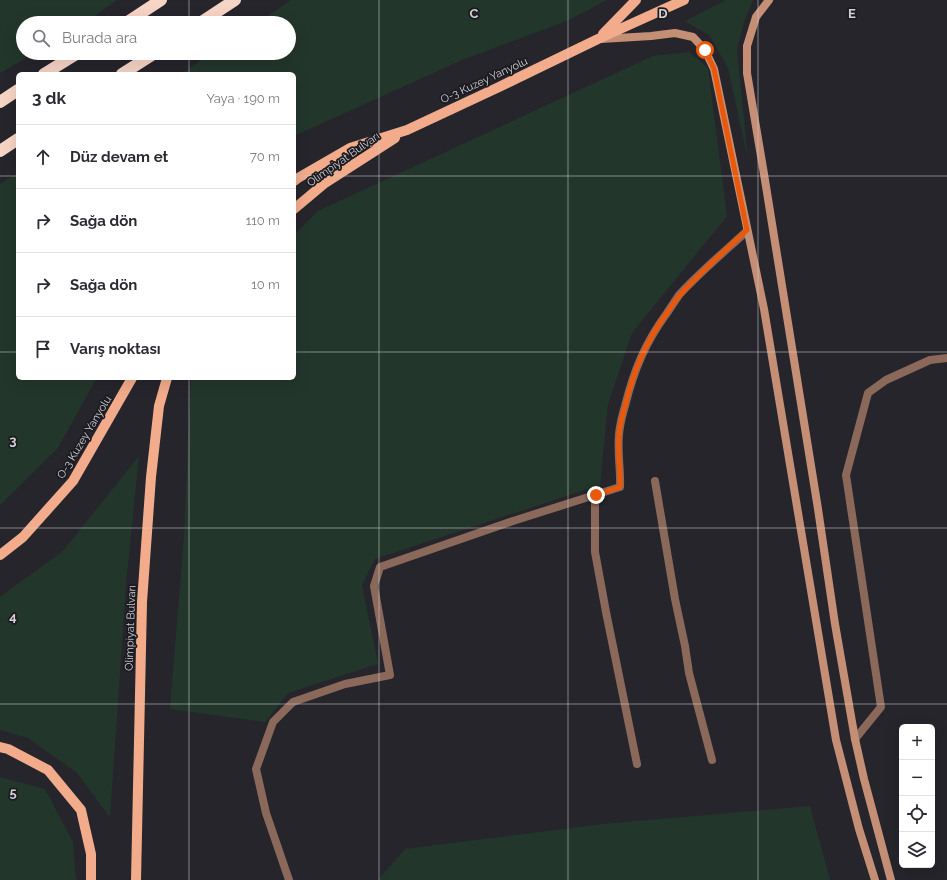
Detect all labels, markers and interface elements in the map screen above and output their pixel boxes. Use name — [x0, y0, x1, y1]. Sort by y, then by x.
text: C — [470, 6, 479, 21]
text: D — [658, 6, 668, 21]
text: E — [848, 6, 856, 21]
search box — [16, 16, 296, 60]
icon: search — [30, 27, 52, 49]
text: Burada ara — [62, 29, 137, 47]
route start — [696, 41, 714, 59]
street label: O-3 Kuzey Yanyolu — [439, 55, 530, 106]
text: 3 dk — [32, 88, 66, 108]
text: Yaya · 190 m — [206, 91, 280, 106]
street label: Olimpiyat Bulvarı — [304, 129, 382, 189]
icon: ahead — [32, 146, 54, 168]
text: Düz devam et — [70, 148, 168, 166]
text: 70 m — [250, 149, 280, 164]
icon: right — [32, 210, 54, 232]
text: Sağa dön — [70, 212, 137, 230]
text: 110 m — [246, 213, 280, 228]
icon: right — [32, 274, 54, 296]
text: Sağa dön — [70, 276, 137, 294]
text: 10 m — [251, 277, 280, 292]
icon: arrive — [32, 338, 54, 360]
text: Varış noktası — [70, 340, 161, 358]
street label: O-3 Kuzey Yanyolu — [55, 393, 114, 481]
text: 3 — [9, 433, 17, 448]
route end — [587, 486, 605, 504]
street label: Olimpiyat Bulvarı — [123, 585, 138, 671]
text: 4 — [9, 609, 17, 624]
map controls — [899, 724, 935, 868]
button: + — [899, 724, 935, 760]
button: − — [899, 760, 935, 796]
text: 5 — [9, 785, 17, 800]
button: locate — [899, 796, 935, 832]
button: layers — [899, 832, 935, 868]

